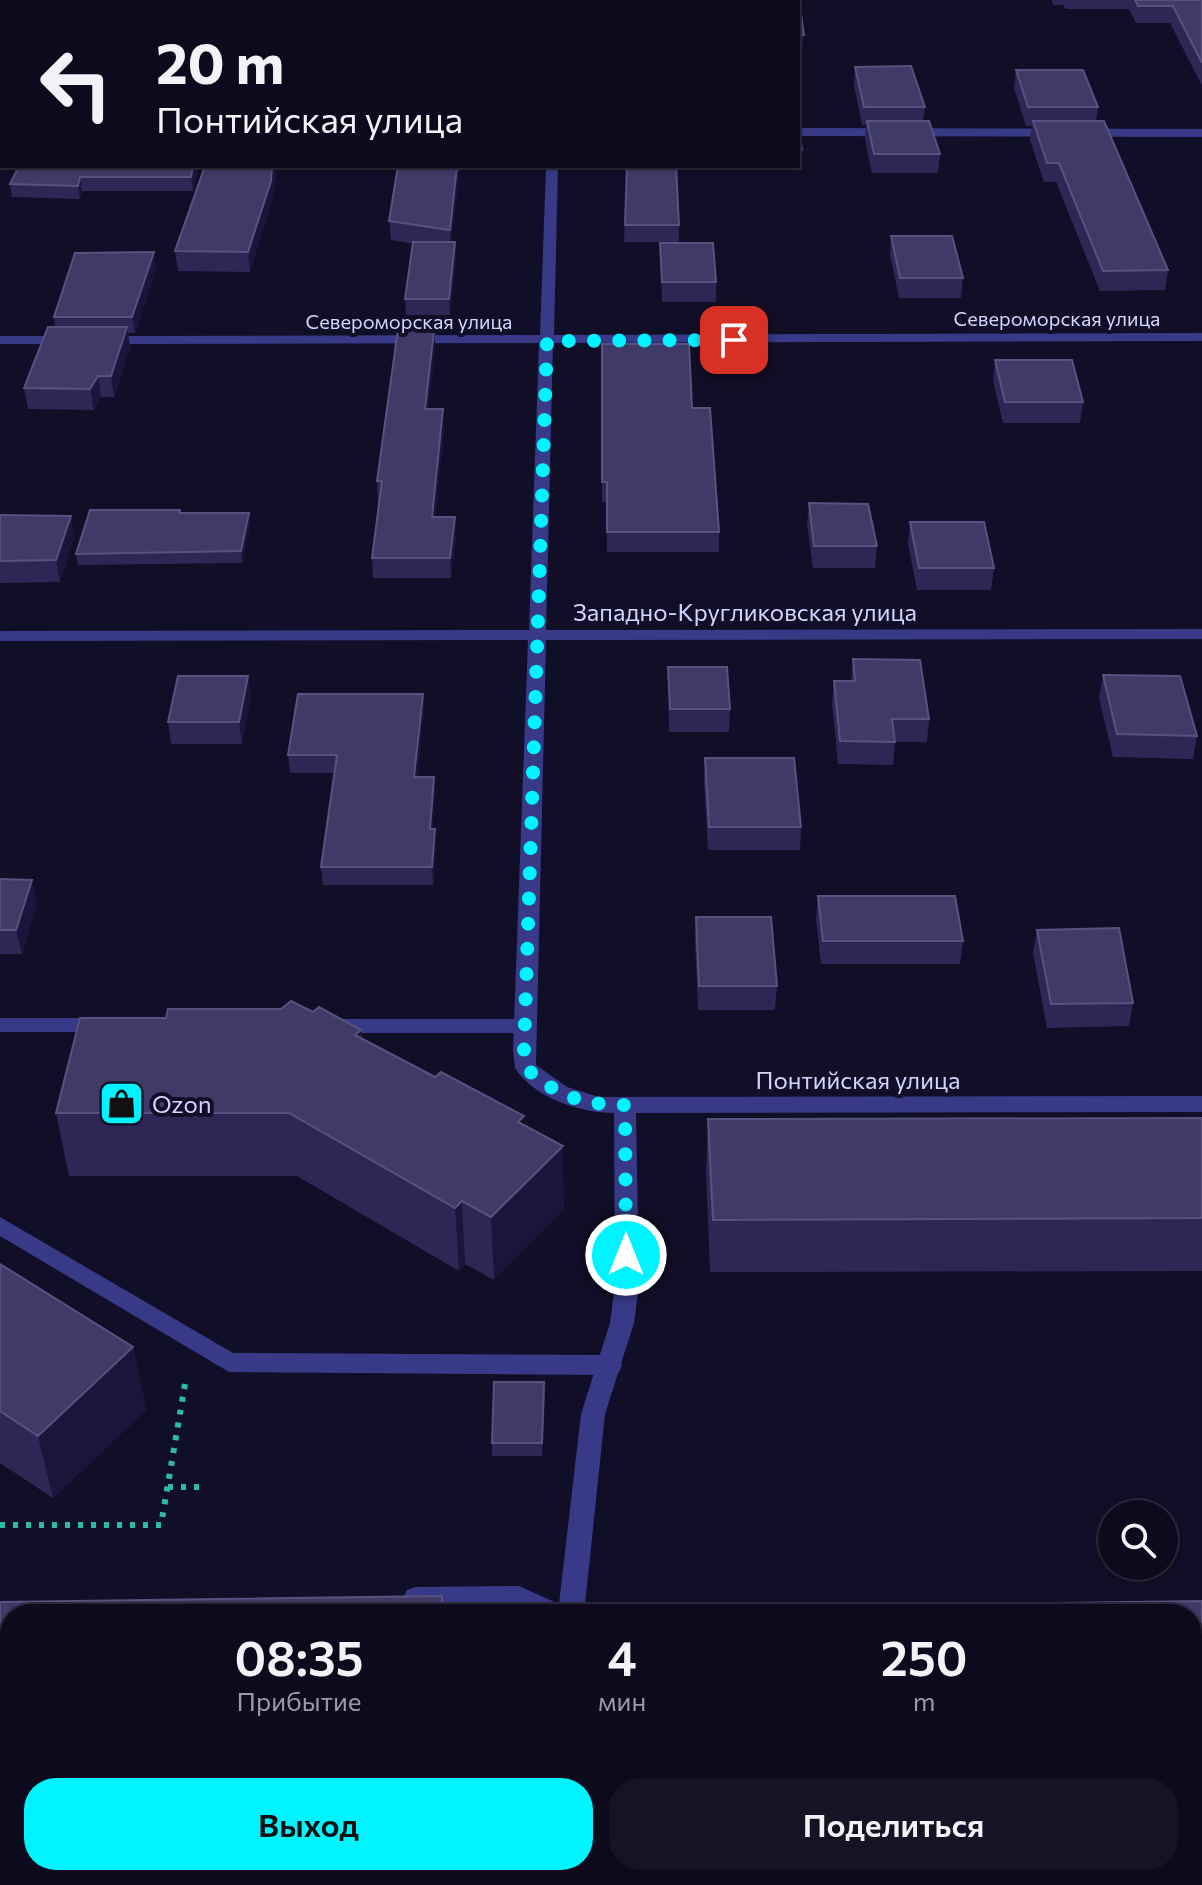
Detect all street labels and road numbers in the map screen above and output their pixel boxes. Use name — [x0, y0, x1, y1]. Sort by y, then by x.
street label: Североморская улица — [954, 306, 1160, 330]
street label: Североморская улица — [306, 309, 512, 333]
street label: Западно-Кругликовская улица — [573, 597, 917, 626]
street label: Понтийская улица — [756, 1065, 960, 1094]

